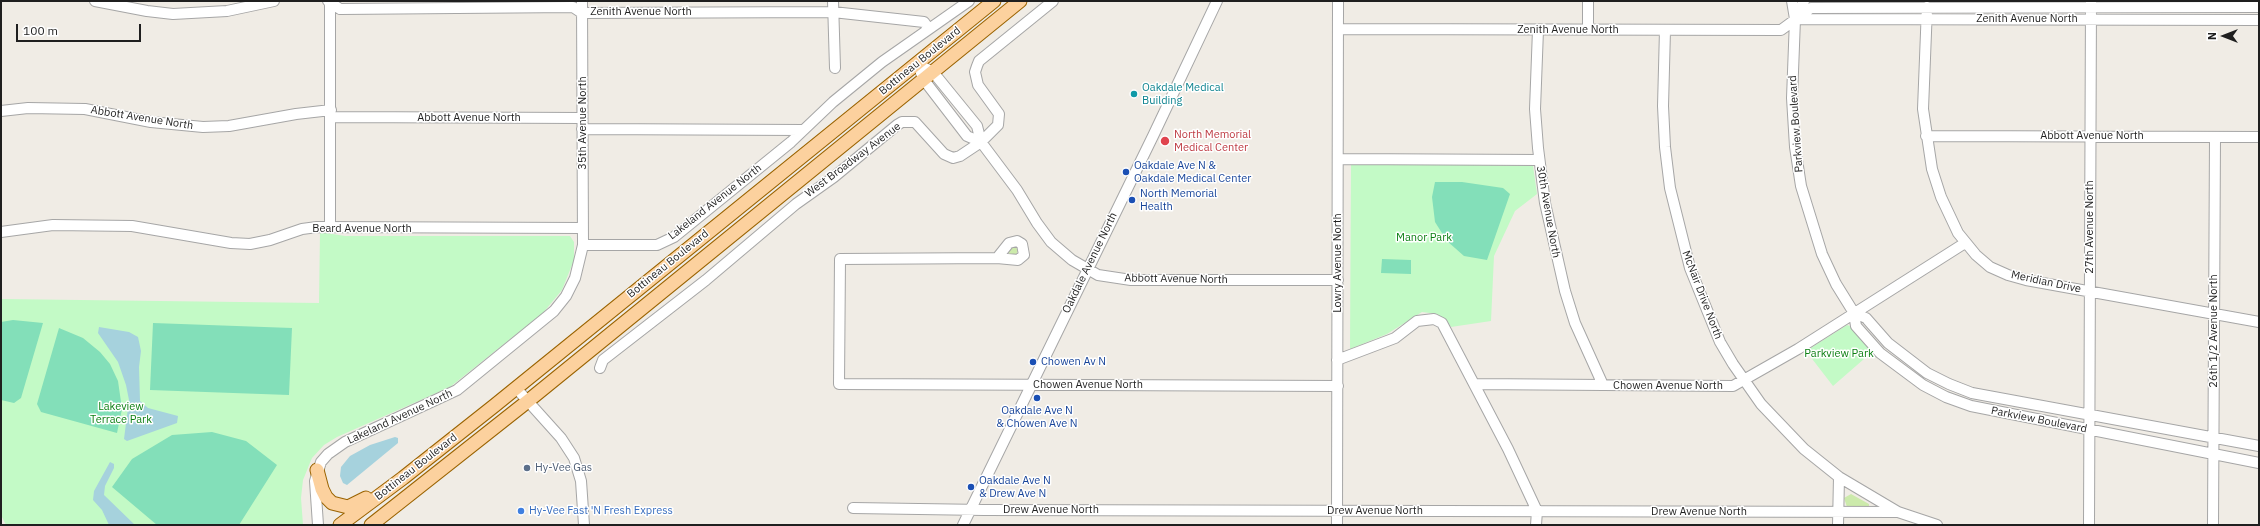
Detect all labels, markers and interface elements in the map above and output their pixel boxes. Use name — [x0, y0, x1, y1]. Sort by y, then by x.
street label: Zenith Avenue North — [590, 5, 692, 19]
street label: Zenith Avenue North — [1976, 12, 2078, 26]
scale bar — [18, 16, 143, 42]
north arrow — [2204, 16, 2244, 56]
text: 100 m — [23, 23, 58, 38]
street label: Zenith Avenue North — [1517, 23, 1619, 37]
street label: Bottineau Boulevard — [877, 24, 963, 98]
text: N — [2205, 32, 2219, 40]
street label: Parkview Boulevard — [1786, 75, 1806, 173]
street label: 35th Avenue North — [576, 76, 590, 170]
place label: Oakdale Medical Building — [1142, 81, 1224, 107]
marker: Oakdale Medical Building — [1129, 89, 1139, 99]
street label: Abbott Avenue North — [90, 103, 194, 133]
street label: Abbott Avenue North — [417, 111, 521, 125]
street label: West Broadway Avenue — [803, 120, 903, 200]
place label: North Memorial Medical Center — [1174, 128, 1251, 154]
street label: Abbott Avenue North — [2040, 129, 2144, 143]
marker: North Memorial Medical Center — [1159, 135, 1171, 147]
place label: Oakdale Ave N & Oakdale Medical Center — [1134, 159, 1251, 185]
street label: Lakeland Avenue North — [666, 162, 764, 242]
street label: 30th Avenue North — [1533, 165, 1563, 259]
marker: Oakdale Ave N & Oakdale Medical Center — [1121, 167, 1131, 177]
street label: 27th Avenue North — [2083, 180, 2097, 274]
place label: North Memorial Health — [1140, 187, 1217, 213]
marker: North Memorial Health — [1127, 195, 1137, 205]
street label: Oakdale Avenue North — [1060, 210, 1120, 316]
street label: Lowry Avenue North — [1331, 213, 1345, 313]
street label: Beard Avenue North — [312, 222, 412, 236]
street label: Bottineau Boulevard — [625, 227, 711, 301]
park label: Manor Park — [1396, 231, 1452, 245]
street label: McNair Drive North — [1679, 249, 1725, 341]
street label: Meridian Drive — [2010, 268, 2082, 296]
street label: Abbott Avenue North — [1124, 271, 1228, 287]
street label: 26th 1/2 Avenue North — [2207, 274, 2221, 388]
park label: Parkview Park — [1804, 347, 1874, 361]
place label: Chowen Av N — [1041, 355, 1106, 369]
marker: Chowen Av N — [1028, 357, 1038, 367]
street label: Chowen Avenue North — [1033, 378, 1143, 392]
street label: Chowen Avenue North — [1613, 379, 1723, 393]
street label: Lakeland Avenue North — [345, 387, 455, 447]
marker: Oakdale Ave N & Chowen Ave N — [1032, 393, 1042, 403]
park label: Lakeview Terrace Park — [90, 400, 152, 426]
place label: Oakdale Ave N & Chowen Ave N — [996, 404, 1078, 430]
street label: Parkview Boulevard — [1990, 404, 2088, 436]
street label: Bottineau Boulevard — [372, 431, 460, 503]
place label: Hy-Vee Gas — [535, 461, 592, 475]
marker: Hy-Vee Gas — [522, 463, 532, 473]
place label: Oakdale Ave N & Drew Ave N — [979, 474, 1051, 500]
marker: Oakdale Ave N & Drew Ave N — [966, 482, 976, 492]
street label: Drew Avenue North — [1003, 503, 1099, 517]
place label: Hy-Vee Fast 'N Fresh Express — [529, 504, 673, 518]
street label: Drew Avenue North — [1327, 504, 1423, 518]
street label: Drew Avenue North — [1651, 505, 1747, 519]
marker: Hy-Vee Fast 'N Fresh Express — [516, 506, 526, 516]

